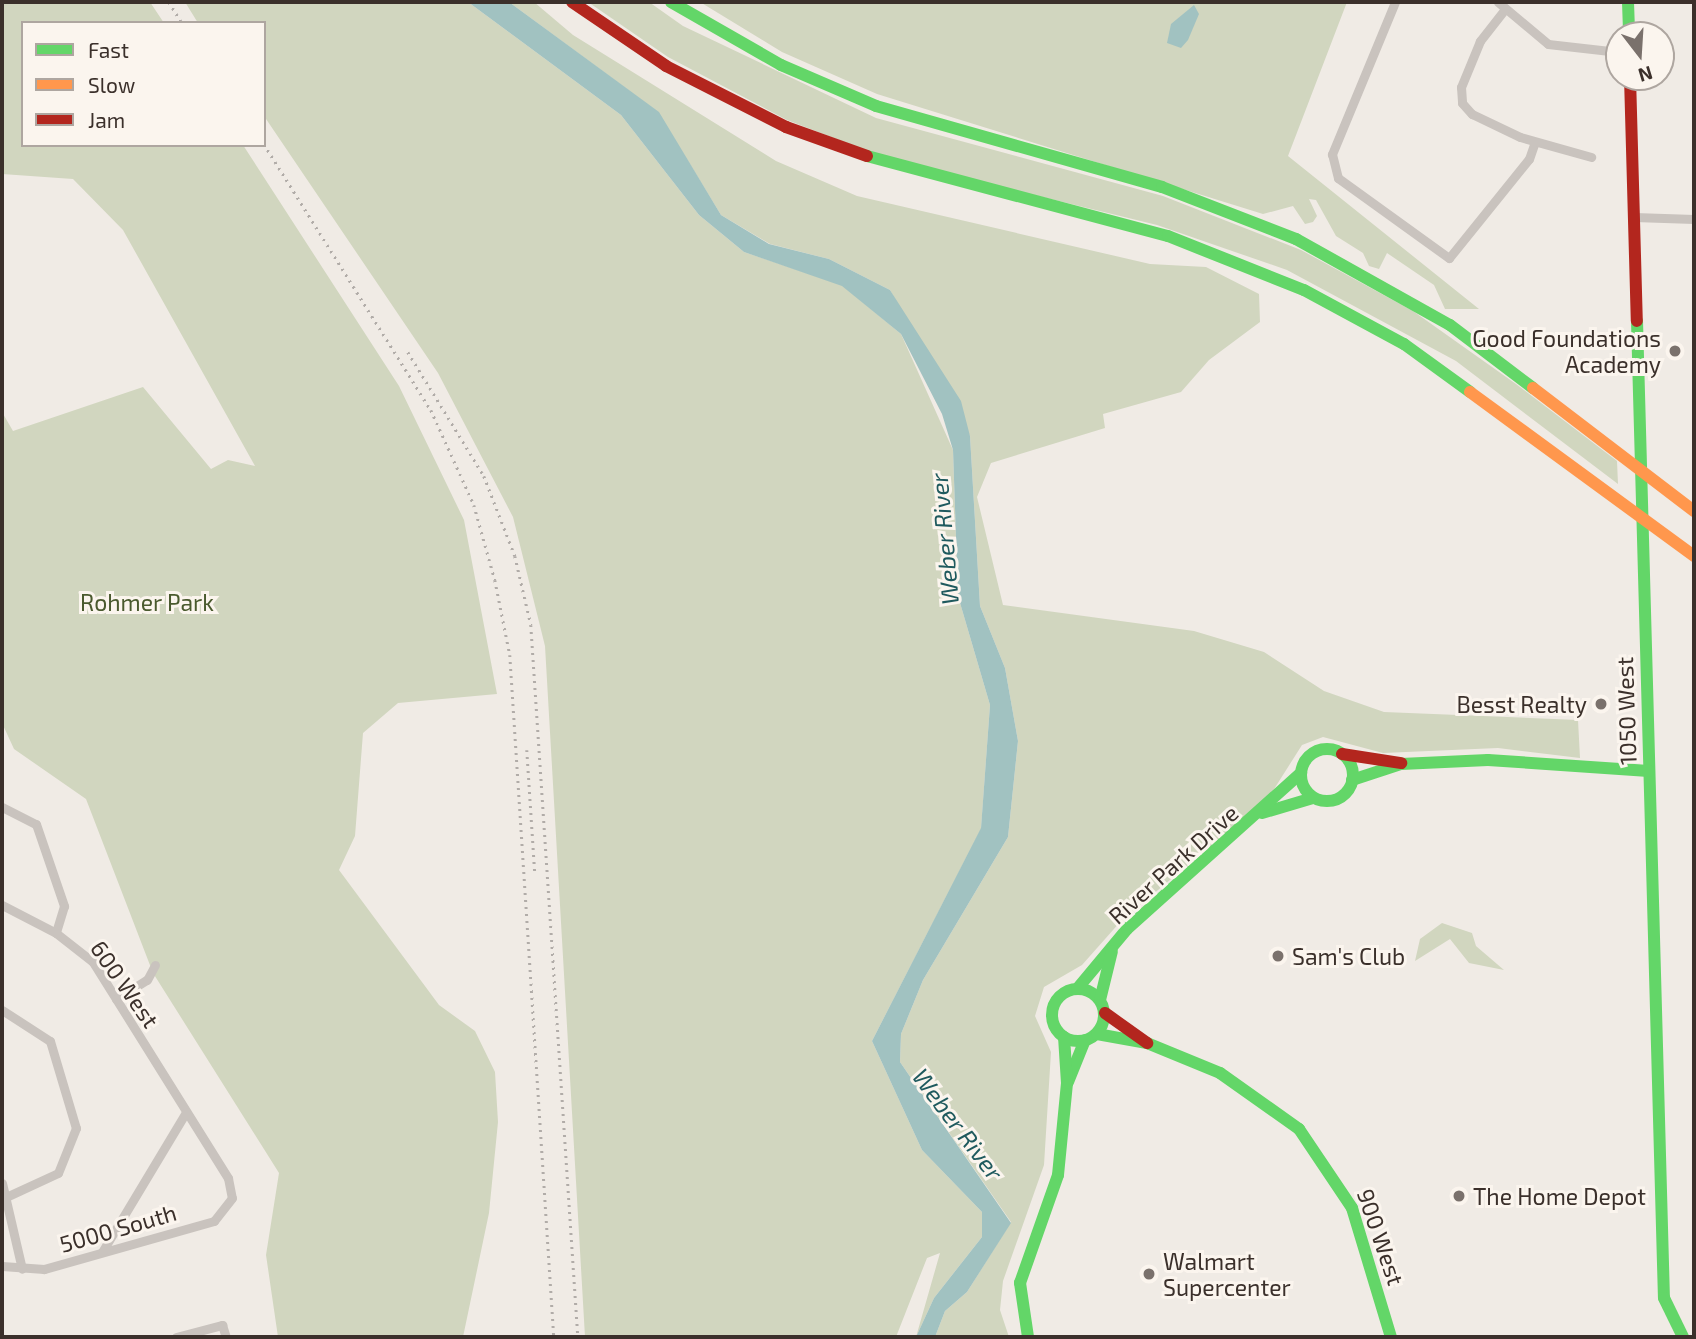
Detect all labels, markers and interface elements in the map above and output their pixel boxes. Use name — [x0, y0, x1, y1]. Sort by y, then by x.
legend — [21, 21, 266, 147]
north arrow — [1605, 21, 1675, 91]
text: Fast — [88, 37, 129, 62]
text: N — [1636, 62, 1656, 88]
text: Slow — [88, 72, 135, 97]
text: Jam — [88, 107, 125, 132]
place label: Good Foundations Academy — [1472, 324, 1661, 378]
marker: Good Foundations Academy — [1667, 343, 1683, 359]
water label: Weber River — [924, 472, 964, 606]
park label: Rohmer Park — [80, 588, 214, 616]
street label: 1050 West — [1610, 656, 1642, 766]
place label: Besst Realty — [1456, 690, 1587, 718]
marker: Besst Realty — [1593, 696, 1609, 712]
street label: River Park Drive — [1102, 798, 1244, 930]
street label: 600 West — [85, 935, 165, 1033]
place label: Sam's Club — [1292, 942, 1405, 970]
marker: Sam's Club — [1270, 948, 1286, 964]
water label: Weber River — [907, 1062, 1009, 1186]
place label: The Home Depot — [1473, 1182, 1646, 1210]
street label: 900 West — [1352, 1185, 1410, 1289]
marker: The Home Depot — [1451, 1188, 1467, 1204]
street label: 5000 South — [56, 1198, 180, 1258]
place label: Walmart Supercenter — [1163, 1247, 1291, 1301]
marker: Walmart Supercenter — [1141, 1266, 1157, 1282]

